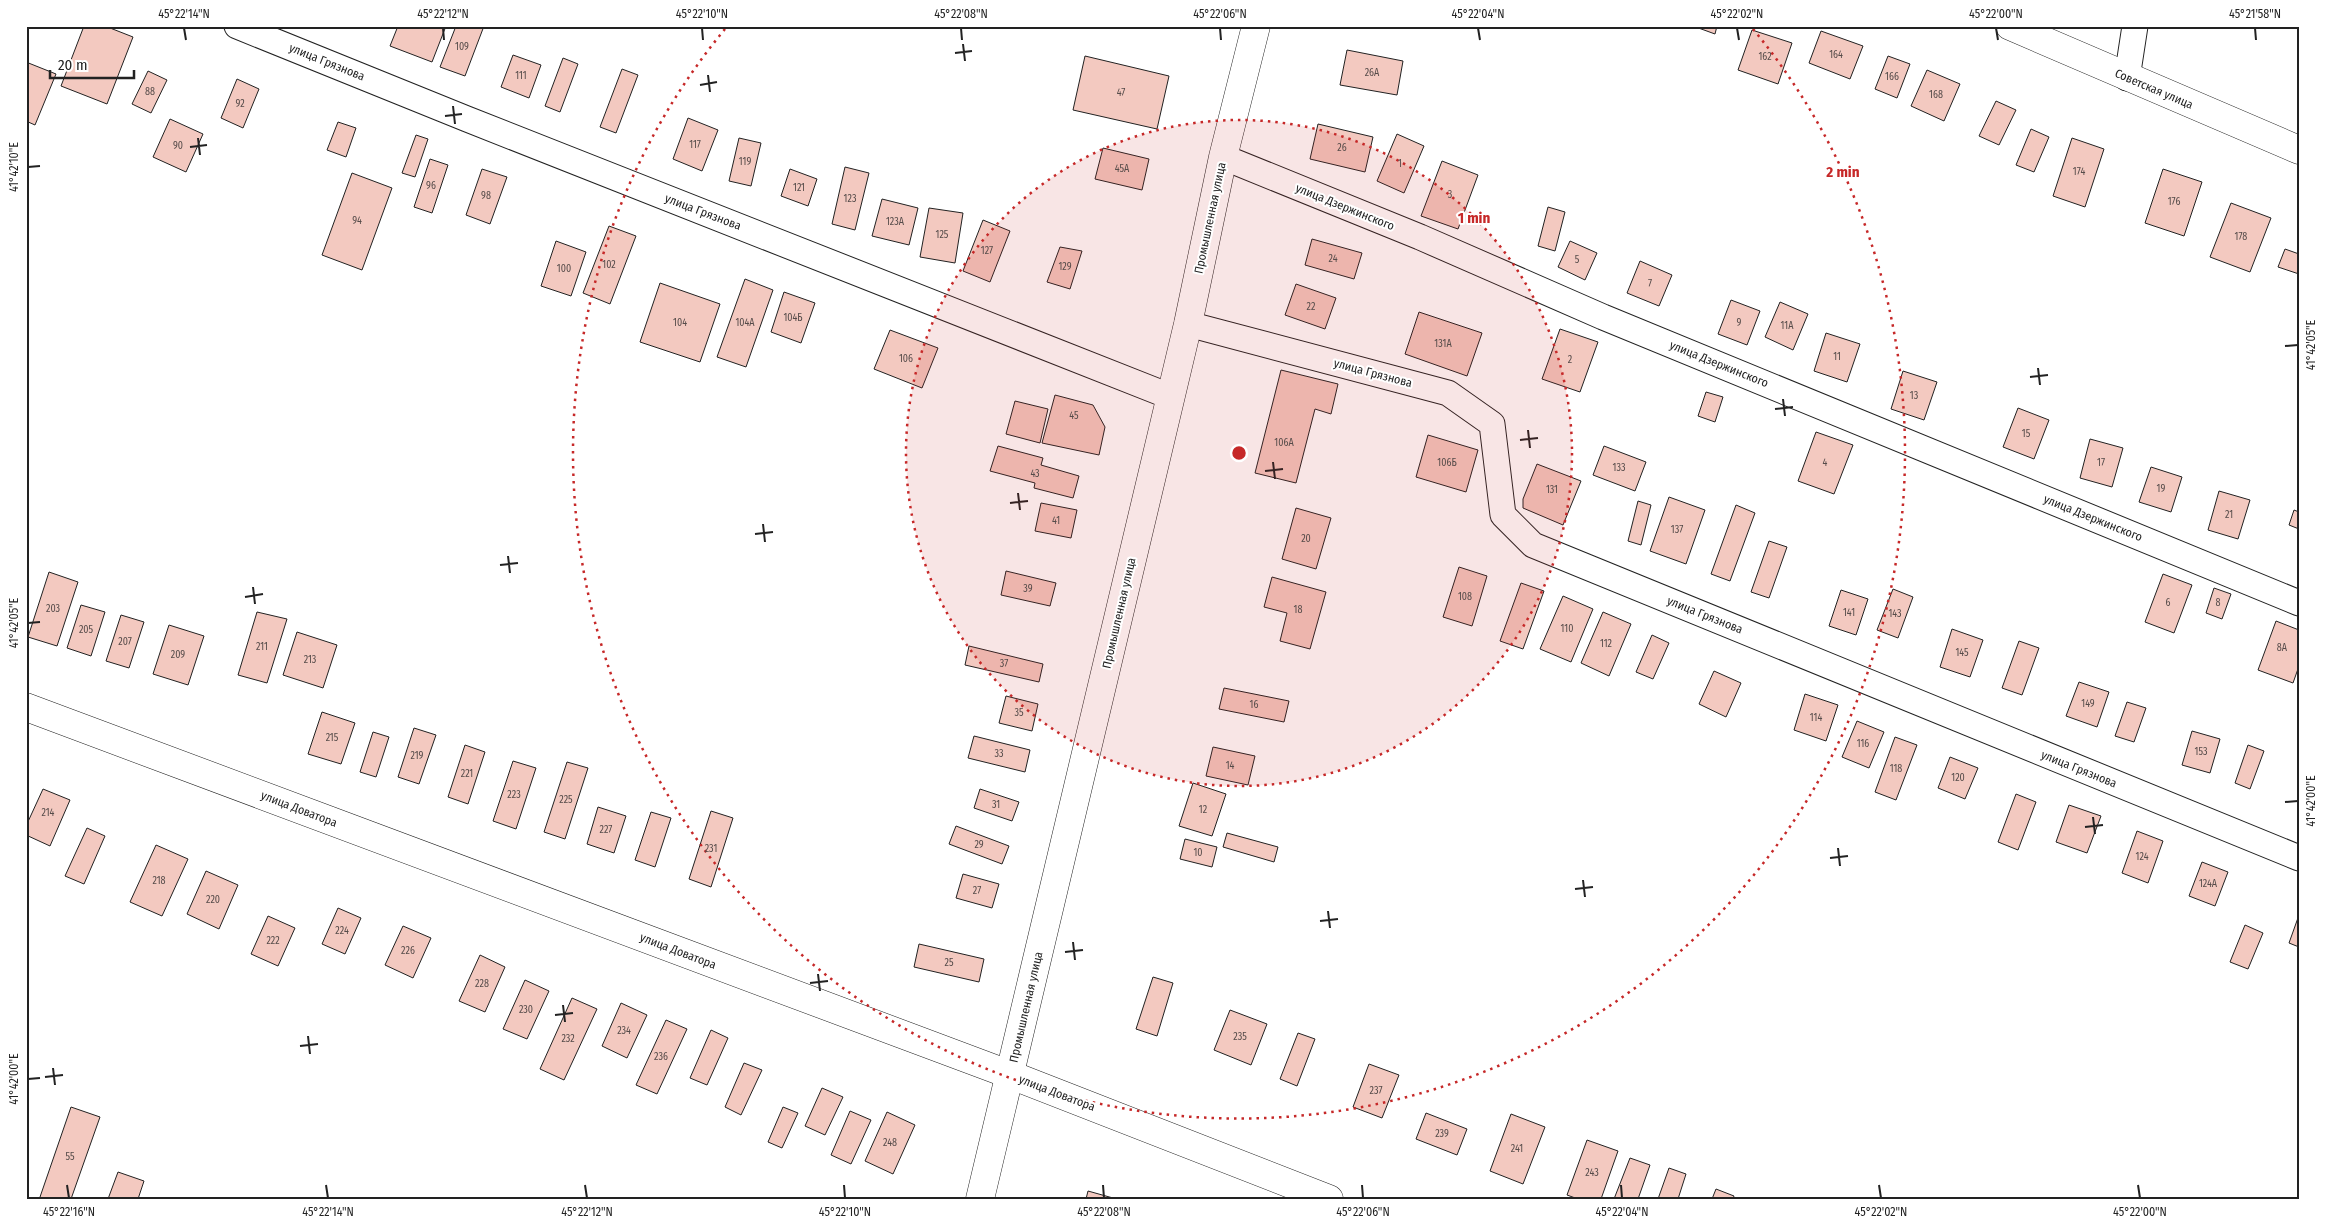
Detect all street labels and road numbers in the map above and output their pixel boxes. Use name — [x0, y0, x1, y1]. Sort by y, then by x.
street label: улица Грязнова — [287, 40, 367, 84]
street label: Советская улица — [2113, 66, 2195, 112]
street label: Промышленная улица — [1191, 161, 1229, 275]
street label: улица Дзержинского — [1294, 181, 1396, 233]
street label: улица Грязнова — [663, 191, 743, 233]
street label: улица Дзержинского — [1668, 338, 1770, 390]
street label: улица Грязнова — [1332, 356, 1414, 390]
street label: улица Дзержинского — [2042, 492, 2144, 544]
street label: Промышленная улица — [1099, 556, 1139, 670]
street label: улица Грязнова — [1665, 593, 1745, 637]
street label: улица Грязнова — [2039, 747, 2119, 791]
street label: улица Доватора — [259, 788, 339, 830]
street label: улица Доватора — [638, 930, 718, 972]
street label: Промышленная улица — [1006, 950, 1046, 1064]
street label: улица Доватора — [1017, 1072, 1097, 1114]

